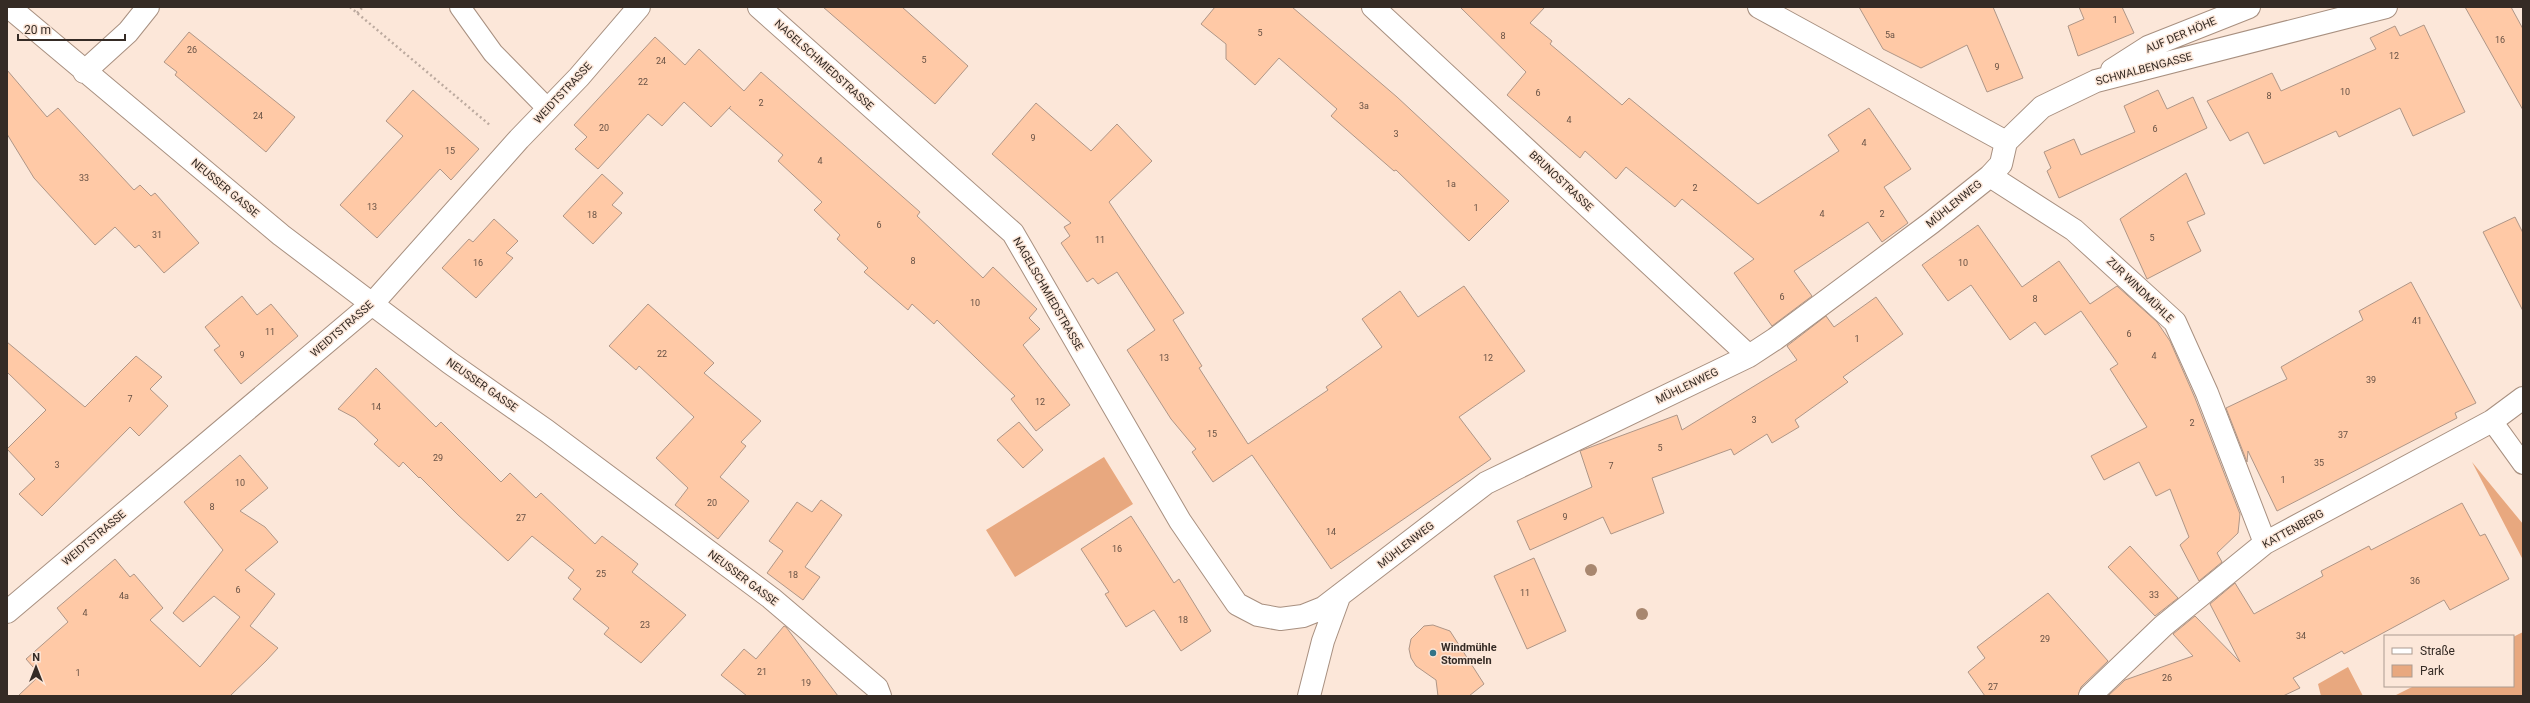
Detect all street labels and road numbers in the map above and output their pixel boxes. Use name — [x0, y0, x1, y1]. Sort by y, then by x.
street label: AUF DER HÖHE — [2144, 14, 2218, 56]
street label: NAGELSCHMIEDSTRASSE — [772, 17, 876, 113]
street label: SCHWALBENGASSE — [2094, 50, 2194, 88]
street label: WEIDTSTRASSE — [531, 60, 595, 126]
street label: BRUNOSTRASSE — [1526, 148, 1596, 214]
street label: NEUSSER GASSE — [189, 156, 261, 220]
street label: MÜHLENWEG — [1923, 178, 1985, 230]
street label: NAGELSCHMIEDSTRASSE — [1010, 235, 1086, 353]
street label: ZUR WINDMÜHLE — [2104, 255, 2176, 325]
street label: WEIDTSTRASSE — [308, 298, 376, 360]
street label: NEUSSER GASSE — [444, 356, 520, 414]
street label: MÜHLENWEG — [1654, 365, 1720, 407]
street label: KATTENBERG — [2260, 507, 2326, 551]
street label: WEIDTSTRASSE — [60, 508, 128, 568]
street label: MÜHLENWEG — [1375, 519, 1437, 571]
street label: NEUSSER GASSE — [706, 548, 780, 608]

